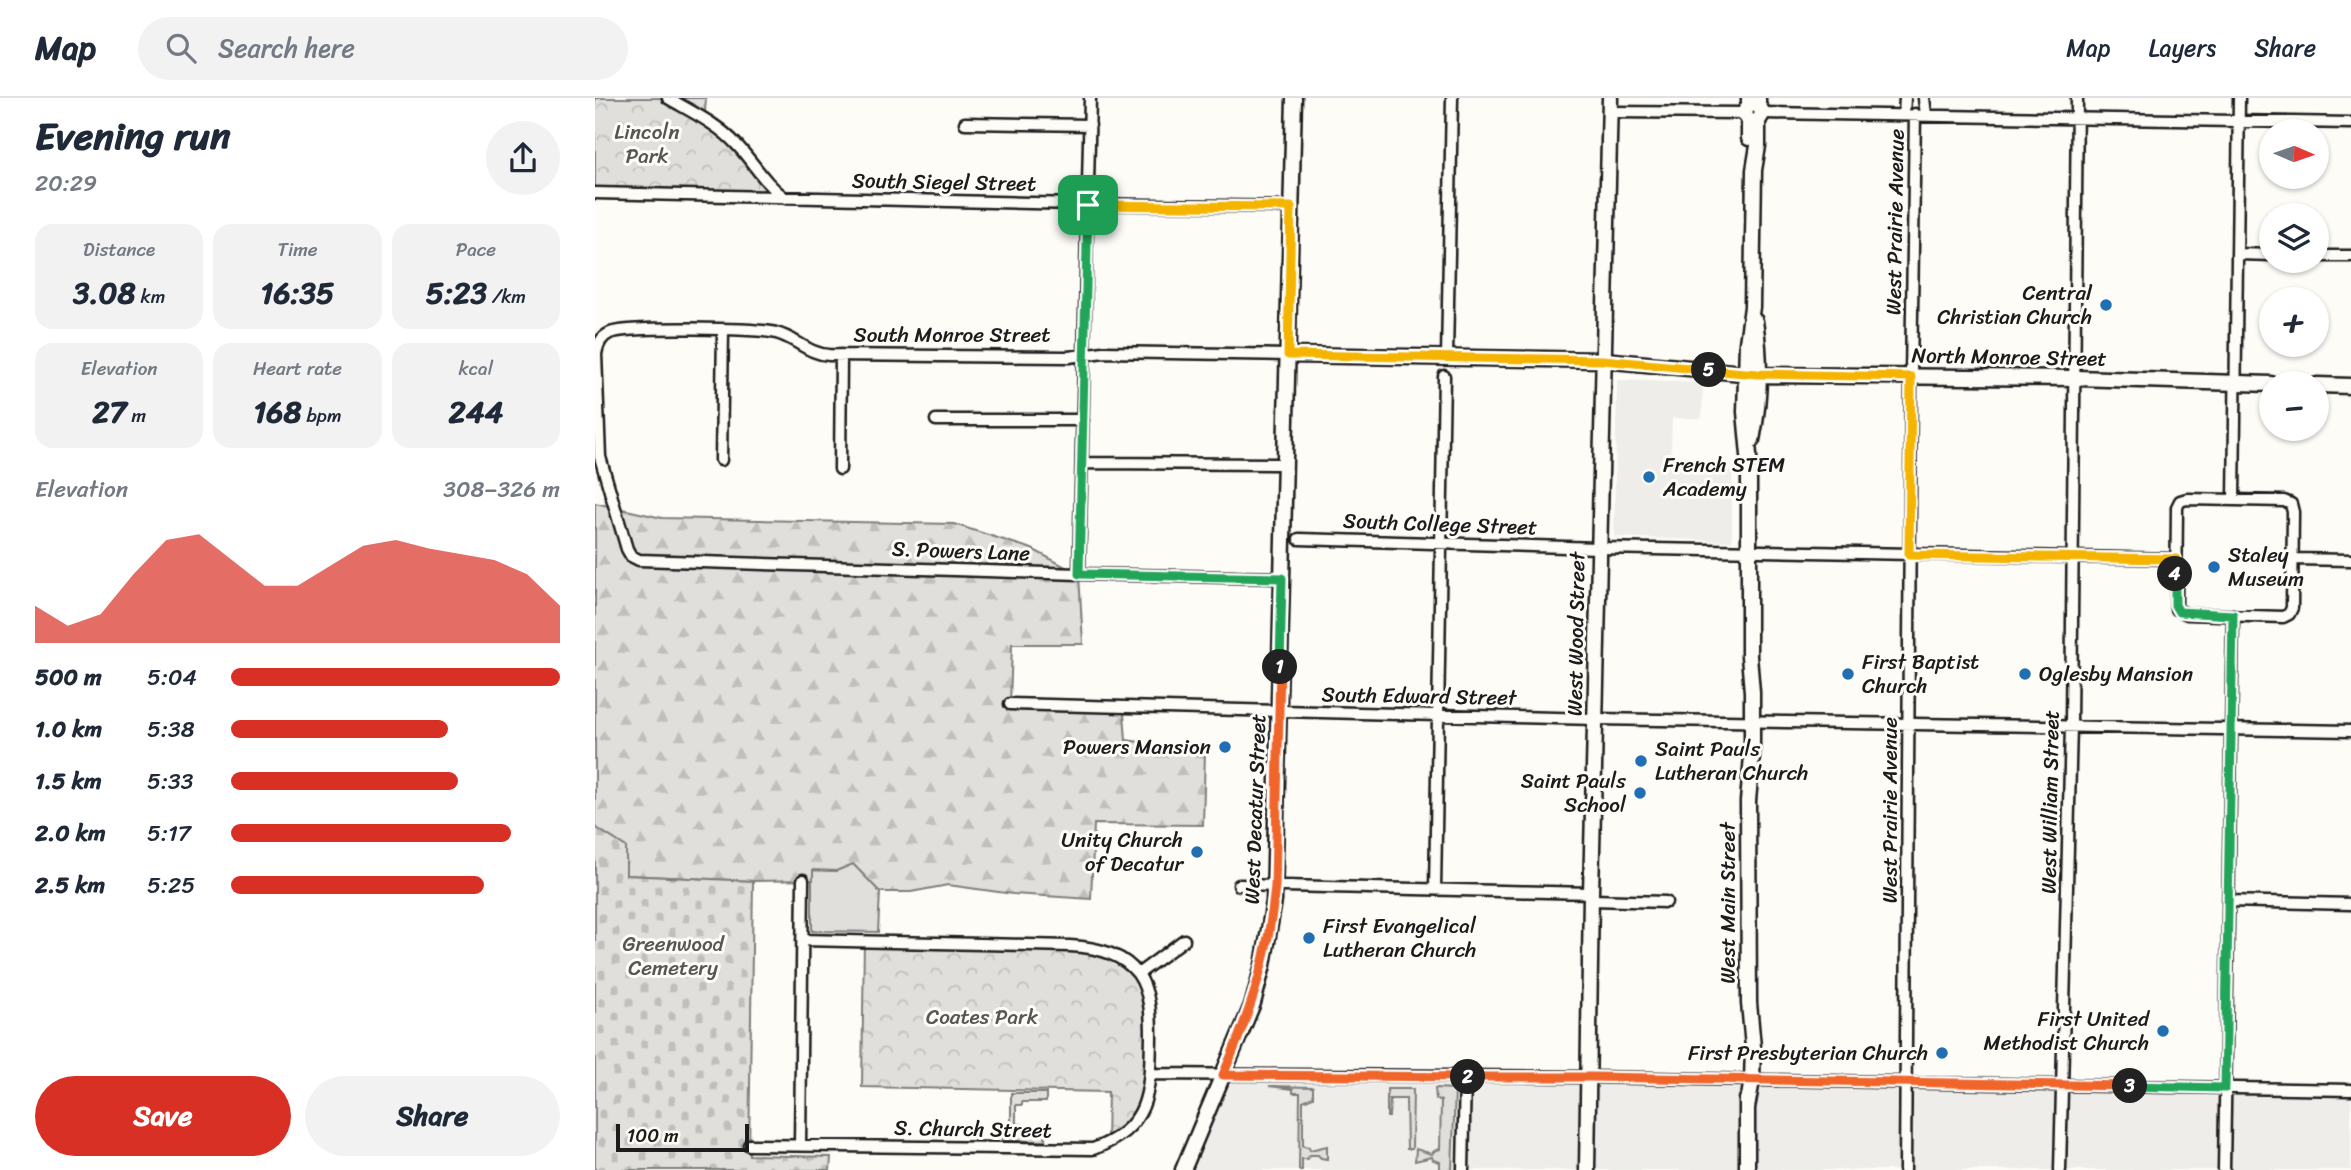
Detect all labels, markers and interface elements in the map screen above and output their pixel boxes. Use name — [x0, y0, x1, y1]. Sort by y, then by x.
search box — [138, 17, 628, 80]
text: Map — [35, 19, 96, 77]
text: Search here — [218, 25, 355, 71]
text: Map — [2066, 27, 2111, 69]
text: Layers — [2149, 27, 2216, 69]
text: Share — [2254, 27, 2316, 69]
icon: search — [162, 29, 200, 67]
text: Evening run — [35, 103, 231, 170]
park label: Lincoln Park — [614, 113, 680, 175]
north arrow — [2259, 119, 2329, 189]
map controls — [2259, 119, 2329, 441]
button: share — [486, 121, 560, 195]
street label: West Prairie Avenue — [1874, 128, 1916, 315]
street label: South Siegel Street — [851, 161, 1037, 203]
text: 20:29 — [35, 163, 97, 204]
pin — [1058, 175, 1118, 235]
icon: arrive — [1069, 186, 1107, 224]
button: layers — [2259, 203, 2329, 273]
text: Distance — [83, 233, 155, 266]
text: Time — [277, 233, 318, 266]
text: Pace — [456, 233, 496, 266]
text: 3.08 — [73, 266, 136, 320]
text: 16:35 — [261, 266, 334, 320]
text: 5:23 — [426, 266, 487, 320]
place label: Central Christian Church — [1937, 274, 2093, 336]
text: km — [136, 280, 165, 313]
text: /km — [487, 280, 526, 313]
button: + — [2259, 287, 2329, 357]
marker: Central Christian Church — [2098, 297, 2114, 313]
street label: South Monroe Street — [853, 316, 1051, 354]
street label: North Monroe Street — [1911, 336, 2107, 378]
text: Elevation — [81, 352, 158, 385]
text: Heart rate — [253, 352, 342, 385]
text: kcal — [459, 352, 493, 385]
pin: 5 — [1691, 352, 1727, 388]
text: 5 — [1703, 353, 1714, 386]
button: − — [2259, 371, 2329, 441]
text: 27 — [92, 385, 127, 439]
text: 168 — [253, 385, 301, 439]
text: 244 — [448, 385, 503, 439]
text: m — [127, 399, 146, 432]
text: bpm — [301, 399, 341, 432]
place label: French STEM Academy — [1662, 446, 1785, 508]
text: Elevation — [35, 469, 128, 510]
text: 308–326 m — [443, 469, 560, 510]
marker: French STEM Academy — [1641, 469, 1657, 485]
street label: South College Street — [1342, 502, 1538, 546]
street label: S. Powers Lane — [891, 530, 1031, 572]
place label: Staley Museum — [2228, 536, 2304, 598]
street label: West Wood Street — [1556, 550, 1596, 717]
pin: 4 — [2157, 556, 2193, 592]
text: 4 — [2169, 557, 2180, 590]
marker: Staley Museum — [2206, 559, 2222, 575]
place label: First Baptist Church — [1862, 643, 1979, 705]
pin: 1 — [1263, 650, 1297, 684]
text: 1 — [1275, 650, 1284, 683]
place label: Oglesby Mansion — [2039, 655, 2193, 693]
text: 500 m — [35, 657, 102, 698]
text: 5:04 — [147, 657, 197, 698]
marker: First Baptist Church — [1840, 666, 1856, 682]
marker: Oglesby Mansion — [2017, 666, 2033, 682]
street label: South Edward Street — [1321, 675, 1518, 717]
text: 1.0 km — [35, 709, 102, 750]
text: 5:38 — [147, 709, 195, 750]
street label: West William Street — [2029, 710, 2071, 894]
street label: West Decatur Street — [1233, 713, 1277, 905]
street label: West Prairie Avenue — [1871, 717, 1909, 903]
place label: Powers Mansion — [1063, 728, 1211, 766]
place label: Saint Pauls Lutheran Church — [1655, 730, 1808, 792]
marker: Powers Mansion — [1217, 739, 1233, 755]
marker: Saint Pauls Lutheran Church — [1633, 753, 1649, 769]
text: 1.5 km — [35, 761, 102, 802]
text: 5:33 — [147, 761, 193, 802]
place label: Saint Pauls School — [1521, 762, 1627, 824]
marker: Saint Pauls School — [1632, 785, 1648, 801]
text: 2.0 km — [35, 813, 106, 854]
text: 5:17 — [147, 813, 191, 854]
place label: Unity Church of Decatur — [1061, 821, 1184, 883]
street label: West Main Street — [1709, 821, 1747, 984]
marker: Unity Church of Decatur — [1189, 844, 1205, 860]
text: 2.5 km — [35, 865, 105, 906]
text: 5:25 — [147, 865, 195, 906]
place label: First Evangelical Lutheran Church — [1323, 907, 1477, 969]
park label: Greenwood Cemetery — [622, 925, 726, 987]
marker: First Evangelical Lutheran Church — [1301, 930, 1317, 946]
park label: Coates Park — [926, 998, 1039, 1036]
place label: First United Methodist Church — [1984, 1000, 2151, 1062]
marker: First United Methodist Church — [2155, 1023, 2171, 1039]
place label: First Presbyterian Church — [1688, 1034, 1928, 1072]
marker: First Presbyterian Church — [1934, 1045, 1950, 1061]
pin: 2 — [1451, 1060, 1485, 1094]
text: 2 — [1462, 1060, 1473, 1093]
pin: 3 — [2113, 1068, 2147, 1104]
text: 3 — [2124, 1069, 2135, 1102]
button: Save — [35, 1076, 291, 1156]
button: Share — [305, 1076, 560, 1156]
street label: S. Church Street — [894, 1109, 1052, 1149]
text: 100 m — [627, 1119, 679, 1152]
scale bar — [616, 1121, 749, 1153]

